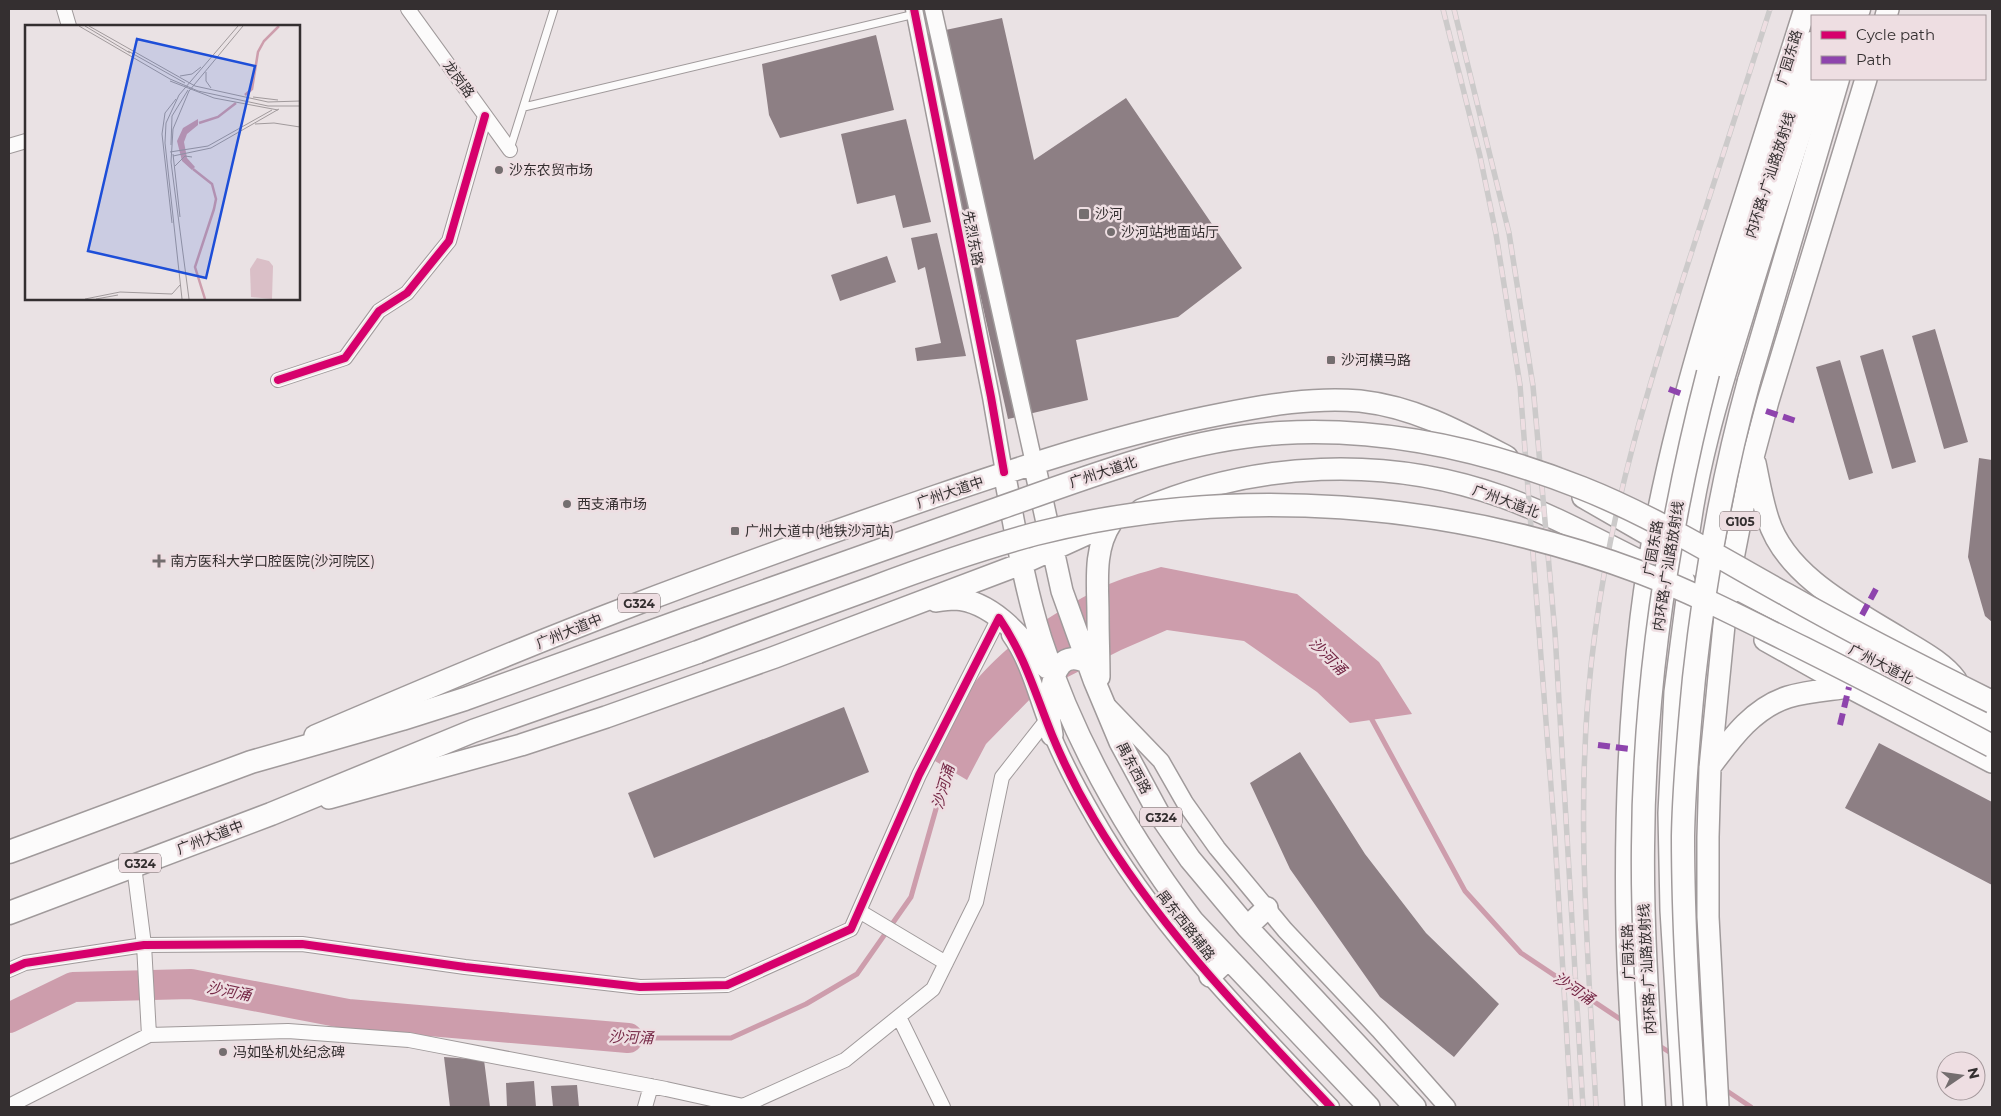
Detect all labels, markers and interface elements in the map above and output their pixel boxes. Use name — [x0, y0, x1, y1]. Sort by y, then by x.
legend — [1811, 15, 1986, 80]
inset map — [25, 25, 300, 300]
text: Cycle path — [1856, 25, 1935, 44]
street label: 广园东路 — [1772, 28, 1806, 86]
text: Path — [1856, 50, 1892, 69]
street label: 龙岗路 — [439, 57, 479, 101]
street label: 内环路-广汕路放射线 — [1741, 110, 1799, 240]
place label: 沙东农贸市场 — [509, 161, 593, 179]
marker: 沙东农贸市场 — [493, 164, 505, 176]
place label: 沙河 — [1095, 205, 1123, 223]
marker: 沙河 — [1077, 207, 1091, 221]
street label: 先烈东路 — [959, 209, 987, 267]
place label: 沙河站地面站厅 — [1121, 223, 1219, 241]
marker: 沙河站地面站厅 — [1105, 226, 1117, 238]
place label: 沙河横马路 — [1341, 351, 1411, 369]
marker: 沙河横马路 — [1325, 354, 1337, 366]
street label: 广州大道北 — [1067, 453, 1139, 491]
street label: 广州大道中 — [914, 472, 986, 512]
street label: 广州大道北 — [1470, 481, 1542, 521]
place label: 西支涌市场 — [577, 495, 647, 513]
marker: 西支涌市场 — [561, 498, 573, 510]
street label: 内环路-广汕路放射线 — [1649, 500, 1687, 632]
road number: G105 — [1720, 512, 1760, 530]
street label: 广园东路 — [1639, 519, 1667, 577]
place label: 广州大道中(地铁沙河站) — [745, 522, 894, 540]
marker: 广州大道中(地铁沙河站) — [729, 525, 741, 537]
place label: 南方医科大学口腔医院(沙河院区) — [170, 552, 375, 570]
marker: 南方医科大学口腔医院(沙河院区) — [152, 554, 166, 568]
road number: G324 — [618, 594, 660, 612]
street label: 广州大道中 — [533, 610, 605, 652]
water label: 沙河涌 — [1305, 633, 1352, 680]
street label: 广州大道北 — [1846, 640, 1916, 688]
street label: 禺东西路 — [1113, 739, 1155, 797]
water label: 沙河涌 — [928, 761, 959, 811]
road number: G324 — [1140, 808, 1182, 826]
street label: 广州大道中 — [174, 816, 246, 858]
road number: G324 — [119, 854, 161, 872]
street label: 禺东西路辅路 — [1153, 886, 1219, 964]
street label: 内环路-广汕路放射线 — [1635, 903, 1659, 1035]
street label: 广园东路 — [1618, 924, 1638, 980]
water label: 沙河涌 — [1550, 968, 1600, 1010]
water label: 沙河涌 — [205, 977, 255, 1005]
water label: 沙河涌 — [608, 1027, 656, 1047]
place label: 冯如坠机处纪念碑 — [233, 1043, 345, 1061]
marker: 冯如坠机处纪念碑 — [217, 1046, 229, 1058]
north arrow — [1936, 1051, 1986, 1101]
text: N — [1964, 1066, 1984, 1081]

